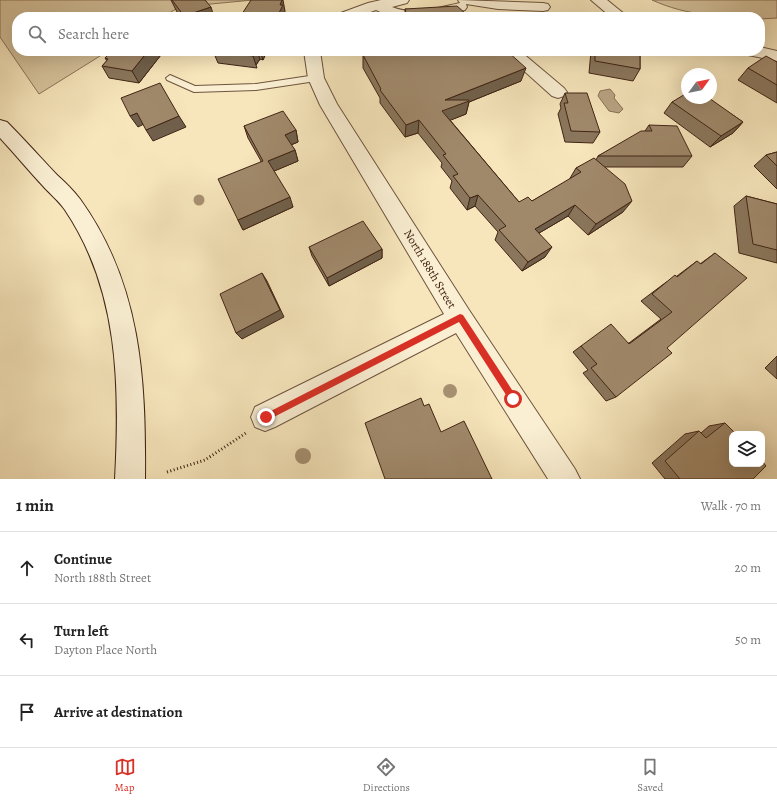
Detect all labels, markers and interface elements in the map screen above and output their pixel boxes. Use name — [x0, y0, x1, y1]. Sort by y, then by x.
search box — [12, 12, 765, 56]
icon: search — [26, 23, 48, 45]
text: Search here — [58, 24, 129, 44]
north arrow — [681, 68, 717, 104]
street label: North 188th Street — [400, 226, 460, 312]
route start — [504, 390, 522, 408]
route end — [257, 408, 275, 426]
map controls — [729, 431, 765, 467]
button: layers — [729, 431, 765, 467]
text: 1 min — [16, 494, 54, 517]
text: Walk · 70 m — [701, 497, 761, 514]
text: Continue — [54, 549, 112, 569]
icon: ahead — [16, 557, 38, 579]
text: 20 m — [735, 559, 761, 576]
text: North 188th Street — [54, 569, 151, 586]
text: Turn left — [54, 621, 109, 641]
icon: left — [16, 629, 38, 651]
text: 50 m — [735, 631, 761, 648]
text: Dayton Place North — [54, 641, 157, 658]
icon: arrive — [16, 701, 38, 723]
text: Arrive at destination — [54, 702, 183, 722]
tab: Map — [114, 756, 136, 795]
tab: Directions — [363, 756, 410, 795]
tab: Saved — [637, 756, 663, 795]

